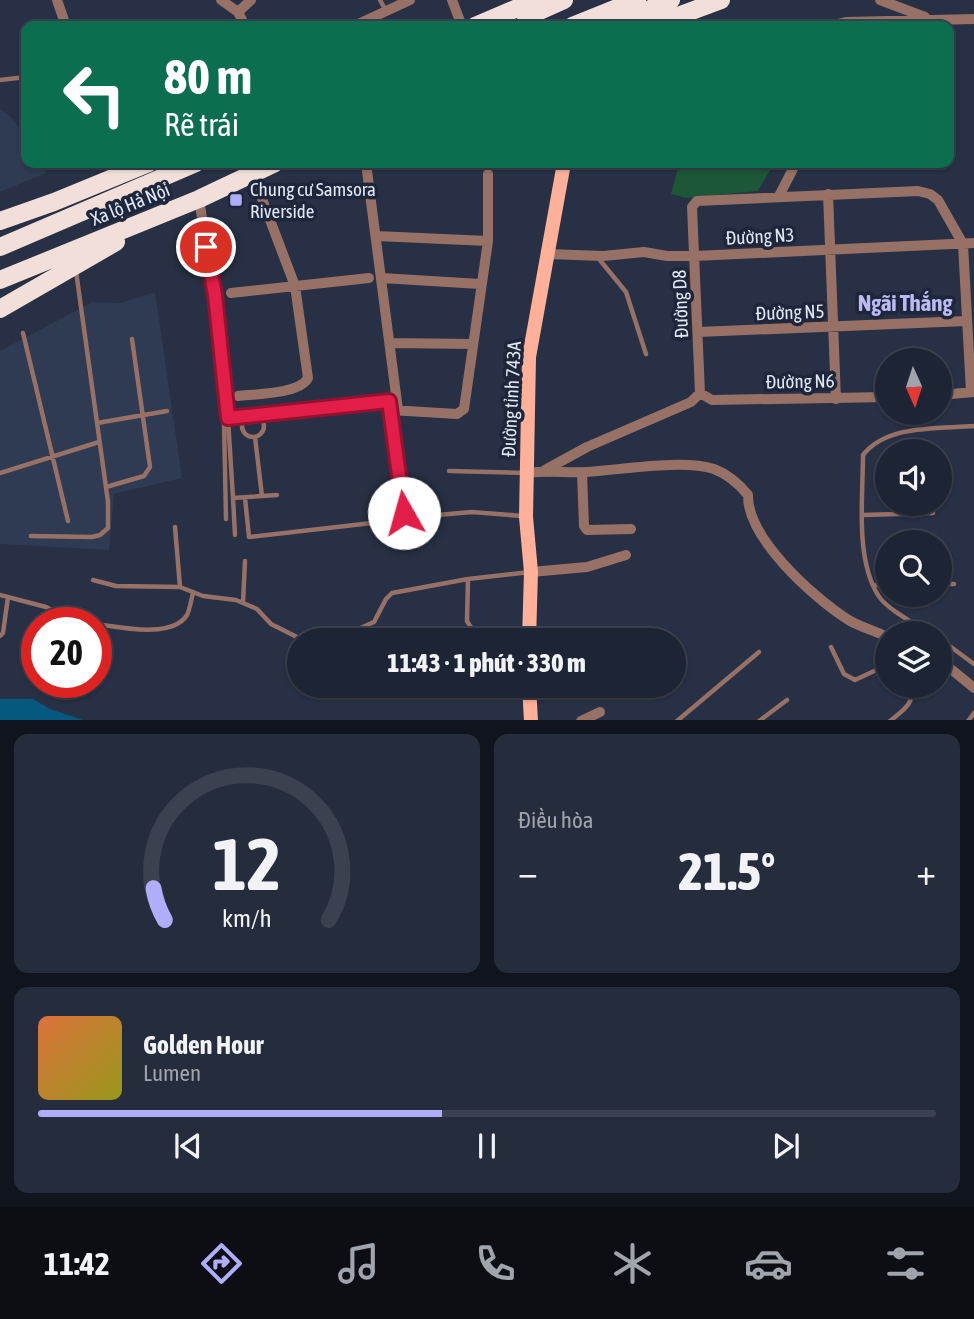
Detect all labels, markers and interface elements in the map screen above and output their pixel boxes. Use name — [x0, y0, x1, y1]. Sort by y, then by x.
text: 80 m — [164, 48, 252, 104]
icon: left — [49, 49, 140, 140]
text: Rẽ trái — [164, 106, 239, 143]
street label: Xa lộ Hà Nội — [87, 178, 173, 230]
place label: Chung cư Samsora Riverside — [250, 178, 376, 222]
marker: Chung cư Samsora Riverside — [228, 192, 244, 208]
pin — [176, 217, 236, 277]
street label: Đường N3 — [725, 223, 795, 249]
icon: arrive — [187, 228, 225, 266]
street label: Đường D8 — [668, 269, 692, 339]
district label: Ngãi Thắng — [858, 290, 952, 316]
street label: Đường N5 — [755, 300, 825, 324]
street label: Đường tỉnh 743A — [497, 340, 525, 457]
north arrow — [875, 348, 952, 425]
map controls — [875, 348, 952, 698]
street label: Đường N6 — [765, 369, 835, 393]
button: sound — [875, 439, 952, 516]
position arrow — [367, 476, 441, 550]
button: search — [875, 530, 952, 607]
speed limit sign: 20 — [21, 607, 112, 698]
button: layers — [875, 621, 952, 698]
text: 11:43 · 1 phút · 330 m — [387, 648, 586, 678]
text: Điều hòa — [518, 807, 594, 833]
text: 12 — [213, 822, 281, 905]
text: 21.5° — [679, 841, 775, 901]
text: − — [518, 850, 538, 893]
text: + — [916, 850, 936, 893]
text: km/h — [222, 903, 272, 931]
text: Golden Hour — [143, 1030, 263, 1060]
text: Lumen — [143, 1060, 201, 1086]
icon: previous — [169, 1127, 207, 1165]
icon: pause — [468, 1127, 506, 1165]
icon: next — [767, 1127, 805, 1165]
icon: directions — [197, 1239, 246, 1288]
icon: music — [334, 1239, 383, 1288]
icon: phone — [471, 1239, 520, 1288]
icon: climate — [608, 1239, 657, 1288]
icon: car — [744, 1239, 793, 1288]
icon: filters — [881, 1239, 930, 1288]
text: 11:42 — [44, 1245, 110, 1282]

